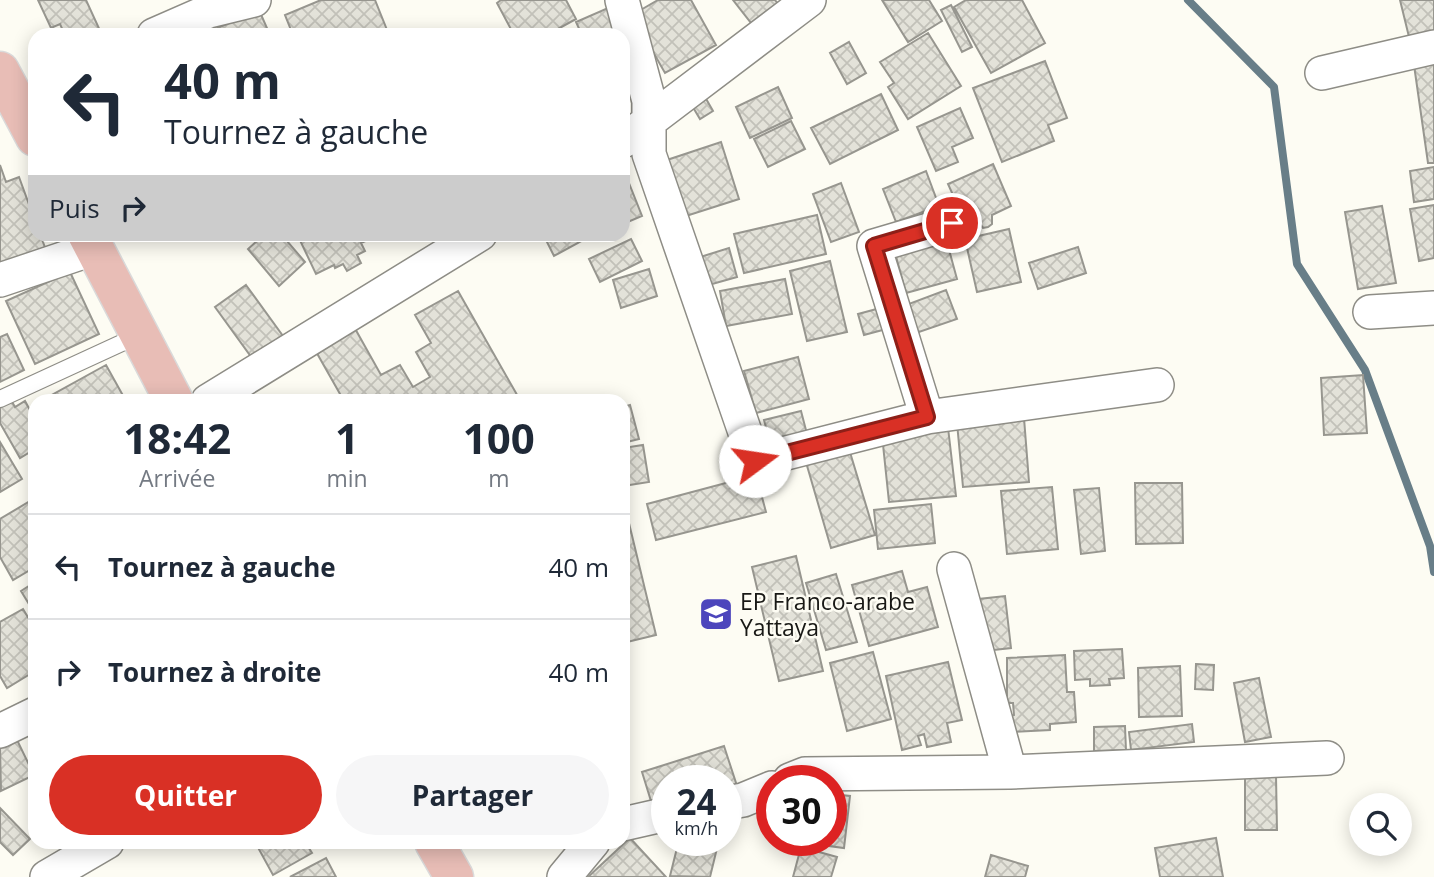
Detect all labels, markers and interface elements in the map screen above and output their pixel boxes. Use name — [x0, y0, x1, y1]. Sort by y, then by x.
text: 40 m — [164, 47, 281, 113]
icon: left — [49, 56, 140, 147]
text: Tournez à gauche — [164, 110, 428, 153]
icon: right — [114, 189, 152, 227]
text: Puis — [49, 190, 100, 226]
pin — [922, 193, 982, 253]
icon: arrive — [933, 204, 971, 242]
text: 18:42 — [123, 409, 231, 466]
text: 1 — [335, 409, 359, 466]
text: 100 — [463, 409, 535, 466]
position arrow — [718, 424, 792, 498]
text: Arrivée — [139, 462, 215, 494]
text: min — [326, 462, 368, 494]
text: m — [488, 462, 509, 494]
icon: left — [49, 548, 87, 586]
text: Tournez à gauche — [108, 549, 336, 585]
text: 40 m — [548, 549, 609, 585]
place label: EP Franco-arabe Yattaya — [740, 585, 915, 643]
school or university icon: EP Franco-arabe Yattaya — [697, 595, 735, 633]
icon: right — [49, 653, 87, 691]
text: Tournez à droite — [108, 654, 321, 690]
text: 40 m — [548, 654, 609, 690]
button: Quitter — [49, 755, 322, 835]
button: Partager — [336, 755, 609, 835]
speed limit sign: 30 — [756, 765, 847, 856]
text: 24 — [676, 778, 717, 825]
map controls — [1349, 793, 1412, 856]
button: search — [1349, 793, 1412, 856]
text: km/h — [675, 816, 718, 840]

